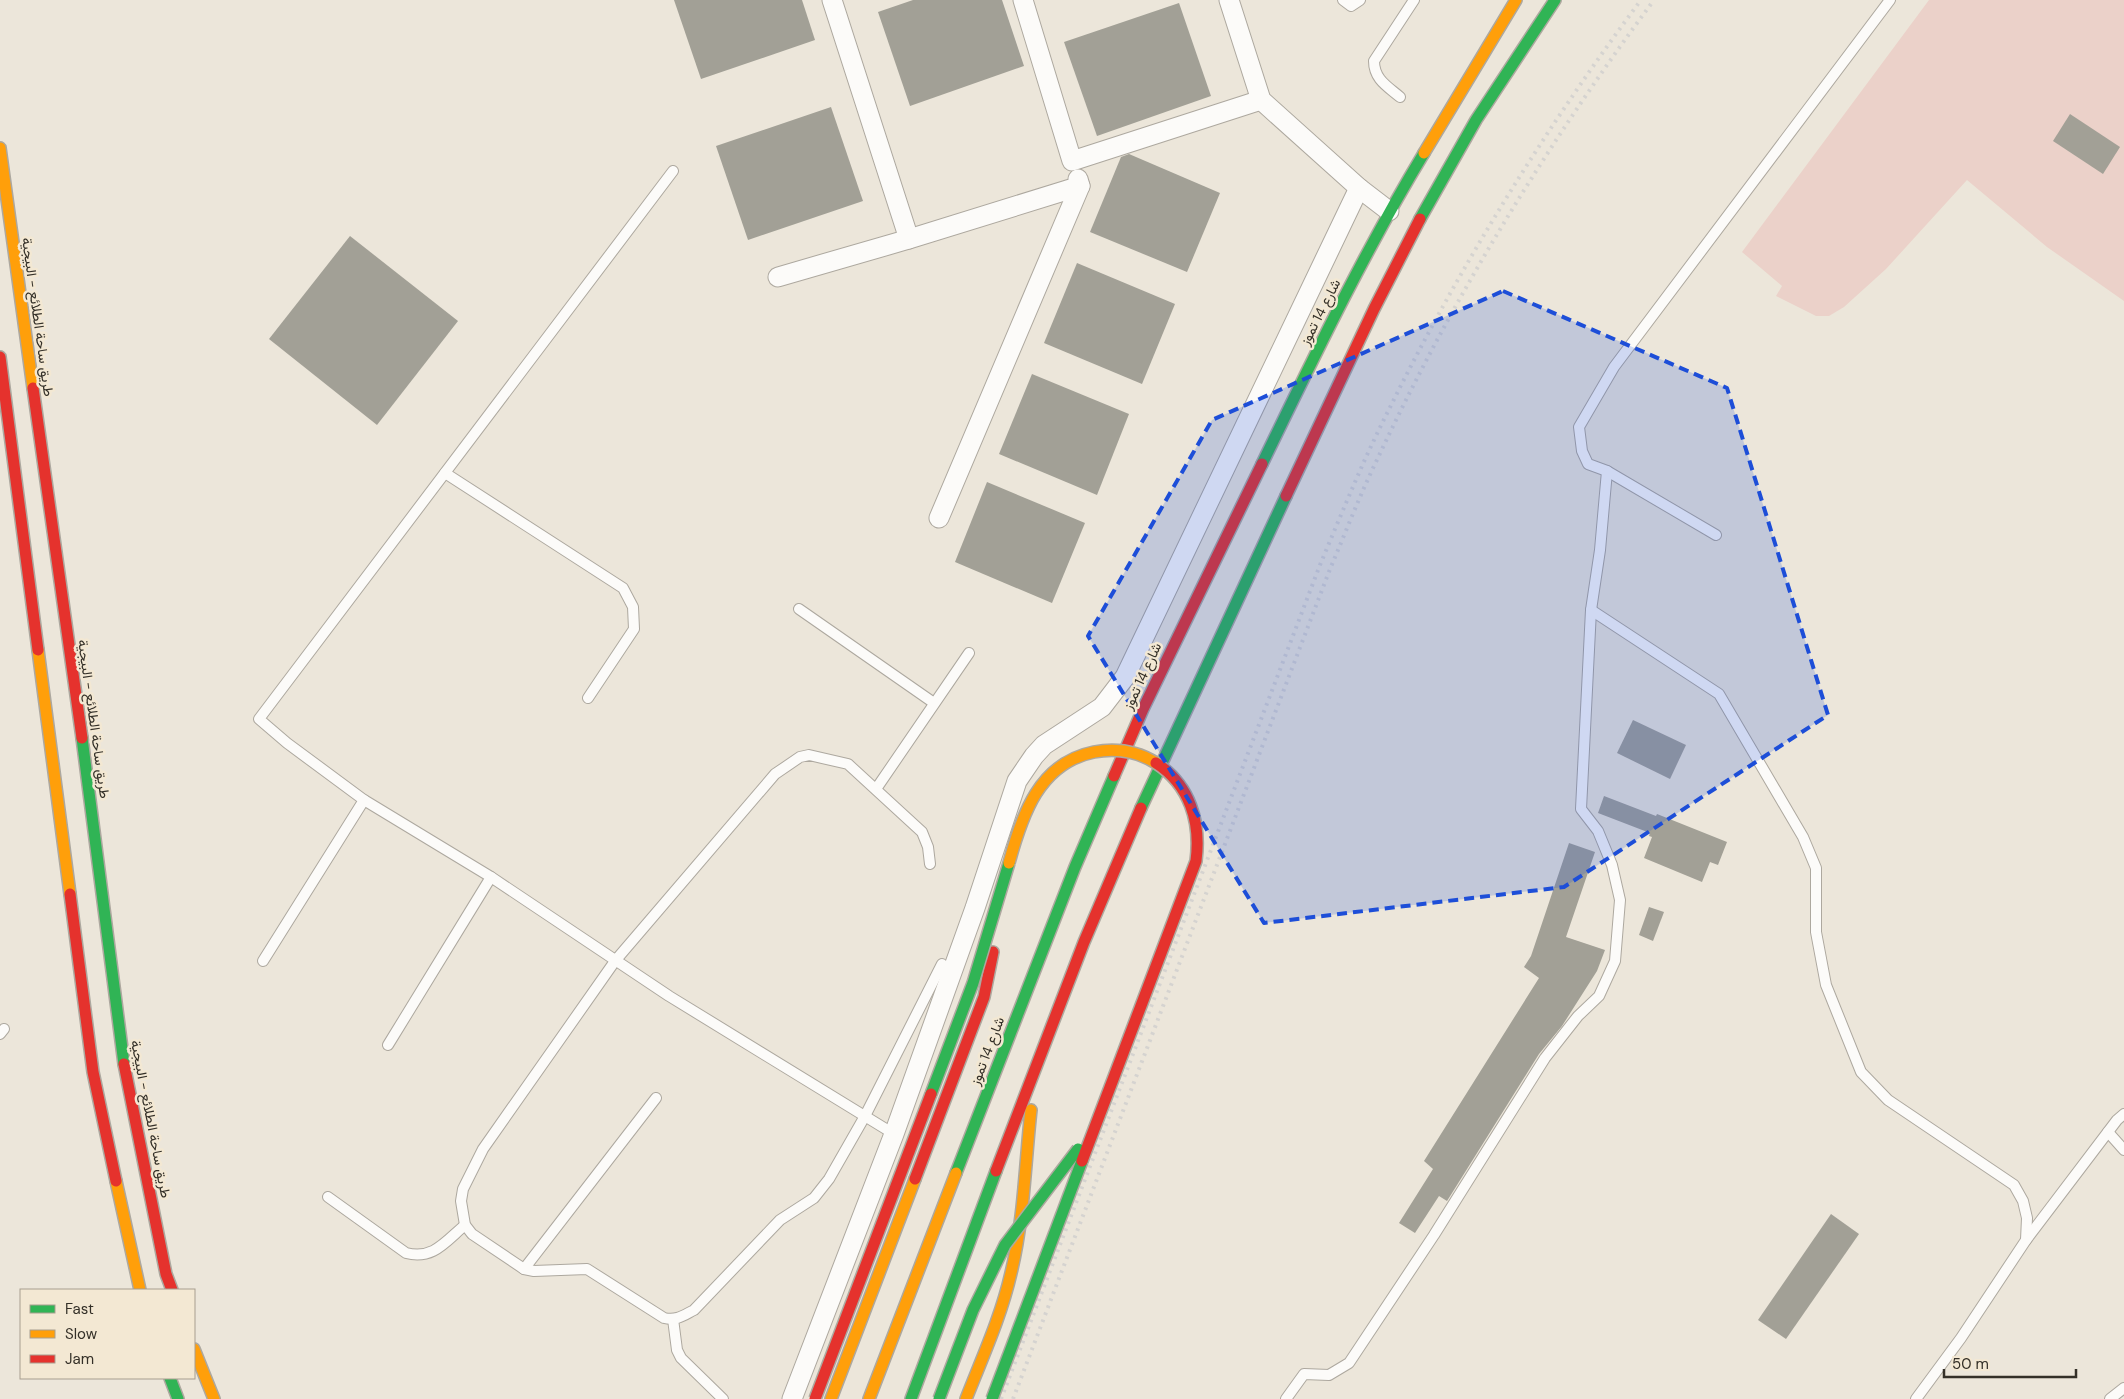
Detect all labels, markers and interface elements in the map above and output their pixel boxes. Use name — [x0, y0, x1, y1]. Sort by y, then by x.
street label: طريق ساحة الطلائع - البيجية — [16, 236, 58, 398]
street label: شارع 14 تموز — [1295, 276, 1346, 350]
street label: طريق ساحة الطلائع - البيجية — [72, 638, 114, 800]
street label: شارع 14 تموز — [1118, 640, 1167, 714]
street label: شارع 14 تموز — [965, 1014, 1010, 1089]
street label: طريق ساحة الطلائع - البيجية — [125, 1039, 175, 1200]
legend — [20, 1289, 195, 1379]
text: Fast — [65, 1299, 94, 1319]
text: Slow — [65, 1324, 98, 1344]
scale bar — [1944, 1346, 2076, 1378]
text: Jam — [65, 1349, 94, 1369]
text: 50 m — [1952, 1354, 1989, 1374]

